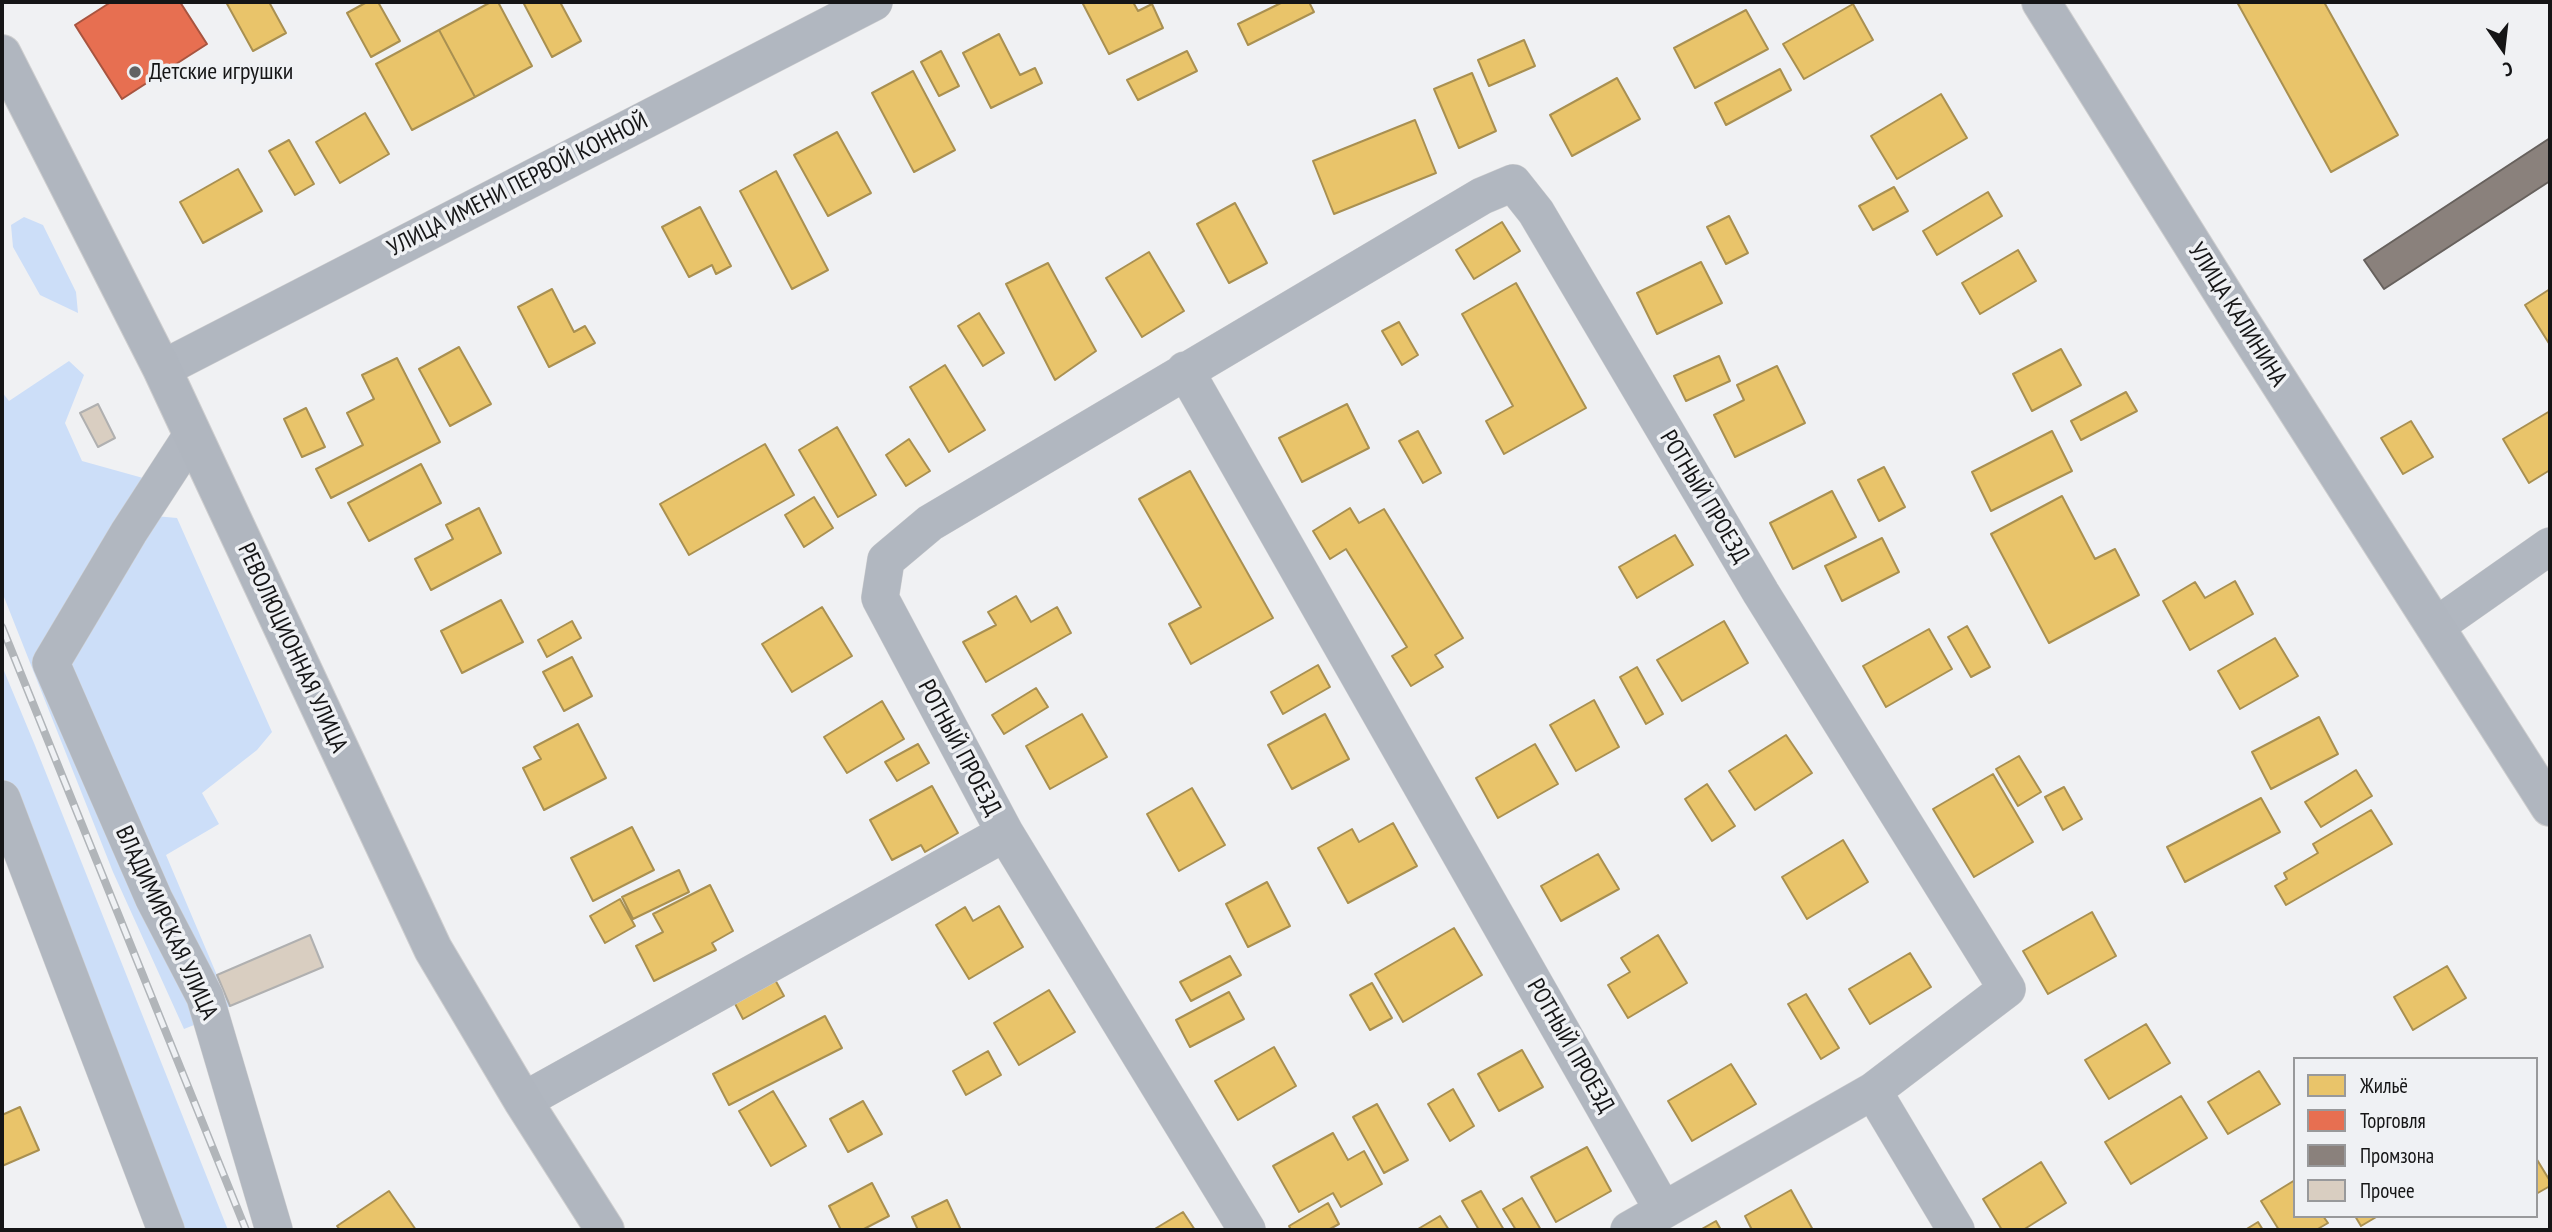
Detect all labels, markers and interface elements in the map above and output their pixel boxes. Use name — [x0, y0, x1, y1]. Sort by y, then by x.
north arrow — [2468, 14, 2538, 84]
text: С — [2501, 57, 2515, 82]
place label: Детские игрушки — [149, 58, 293, 86]
marker: Детские игрушки — [127, 64, 143, 80]
street label: УЛИЦА ИМЕНИ ПЕРВОЙ КОННОЙ — [383, 107, 653, 263]
street label: УЛИЦА КАЛИНИНА — [2181, 238, 2293, 392]
street label: РОТНЫЙ ПРОЕЗД — [1653, 426, 1755, 568]
street label: РЕВОЛЮЦИОННАЯ УЛИЦА — [231, 539, 353, 757]
street label: РОТНЫЙ ПРОЕЗД — [911, 675, 1007, 821]
street label: ВЛАДИМИРСКАЯ УЛИЦА — [109, 822, 223, 1024]
street label: РОТНЫЙ ПРОЕЗД — [1520, 974, 1620, 1118]
legend — [2293, 1057, 2538, 1218]
text: Жильё — [2360, 1072, 2408, 1099]
text: Торговля — [2360, 1107, 2426, 1134]
text: Промзона — [2360, 1142, 2434, 1169]
text: Прочее — [2360, 1177, 2415, 1204]

